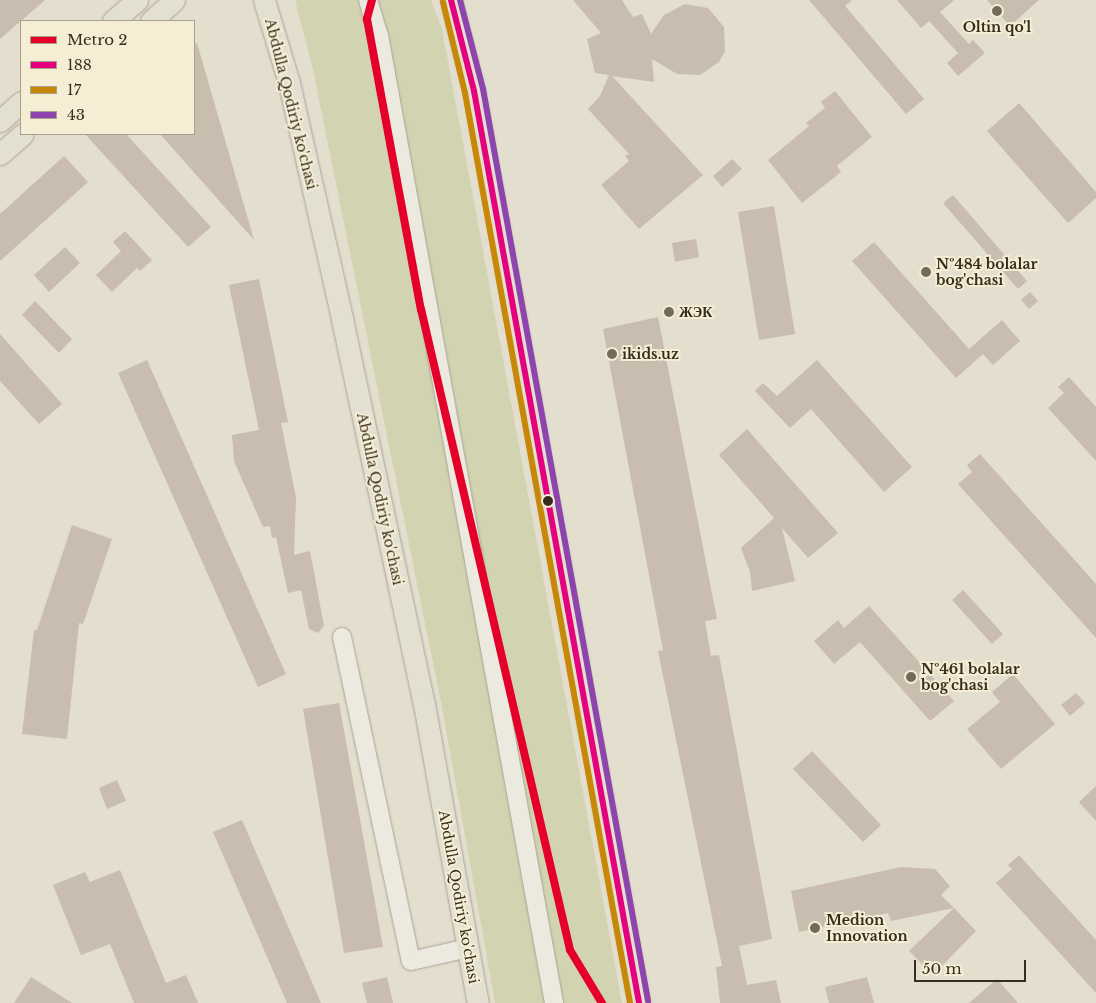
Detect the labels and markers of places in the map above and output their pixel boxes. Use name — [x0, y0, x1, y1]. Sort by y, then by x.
marker: Oltin qo'l — [991, 5, 1003, 17]
place label: Oltin qo'l — [963, 19, 1031, 35]
place label: №484 bolalar bog'chasi — [936, 256, 1037, 288]
marker: №484 bolalar bog'chasi — [920, 266, 932, 278]
place label: ЖЭК — [679, 304, 712, 320]
marker: ЖЭК — [663, 306, 675, 318]
place label: ikids.uz — [622, 346, 679, 362]
marker: ikids.uz — [606, 348, 618, 360]
unlabelled marker — [543, 496, 553, 506]
place label: №461 bolalar bog'chasi — [921, 661, 1020, 694]
marker: №461 bolalar bog'chasi — [905, 671, 917, 683]
place label: Medion Innovation — [826, 912, 908, 944]
marker: Medion Innovation — [808, 921, 822, 935]

